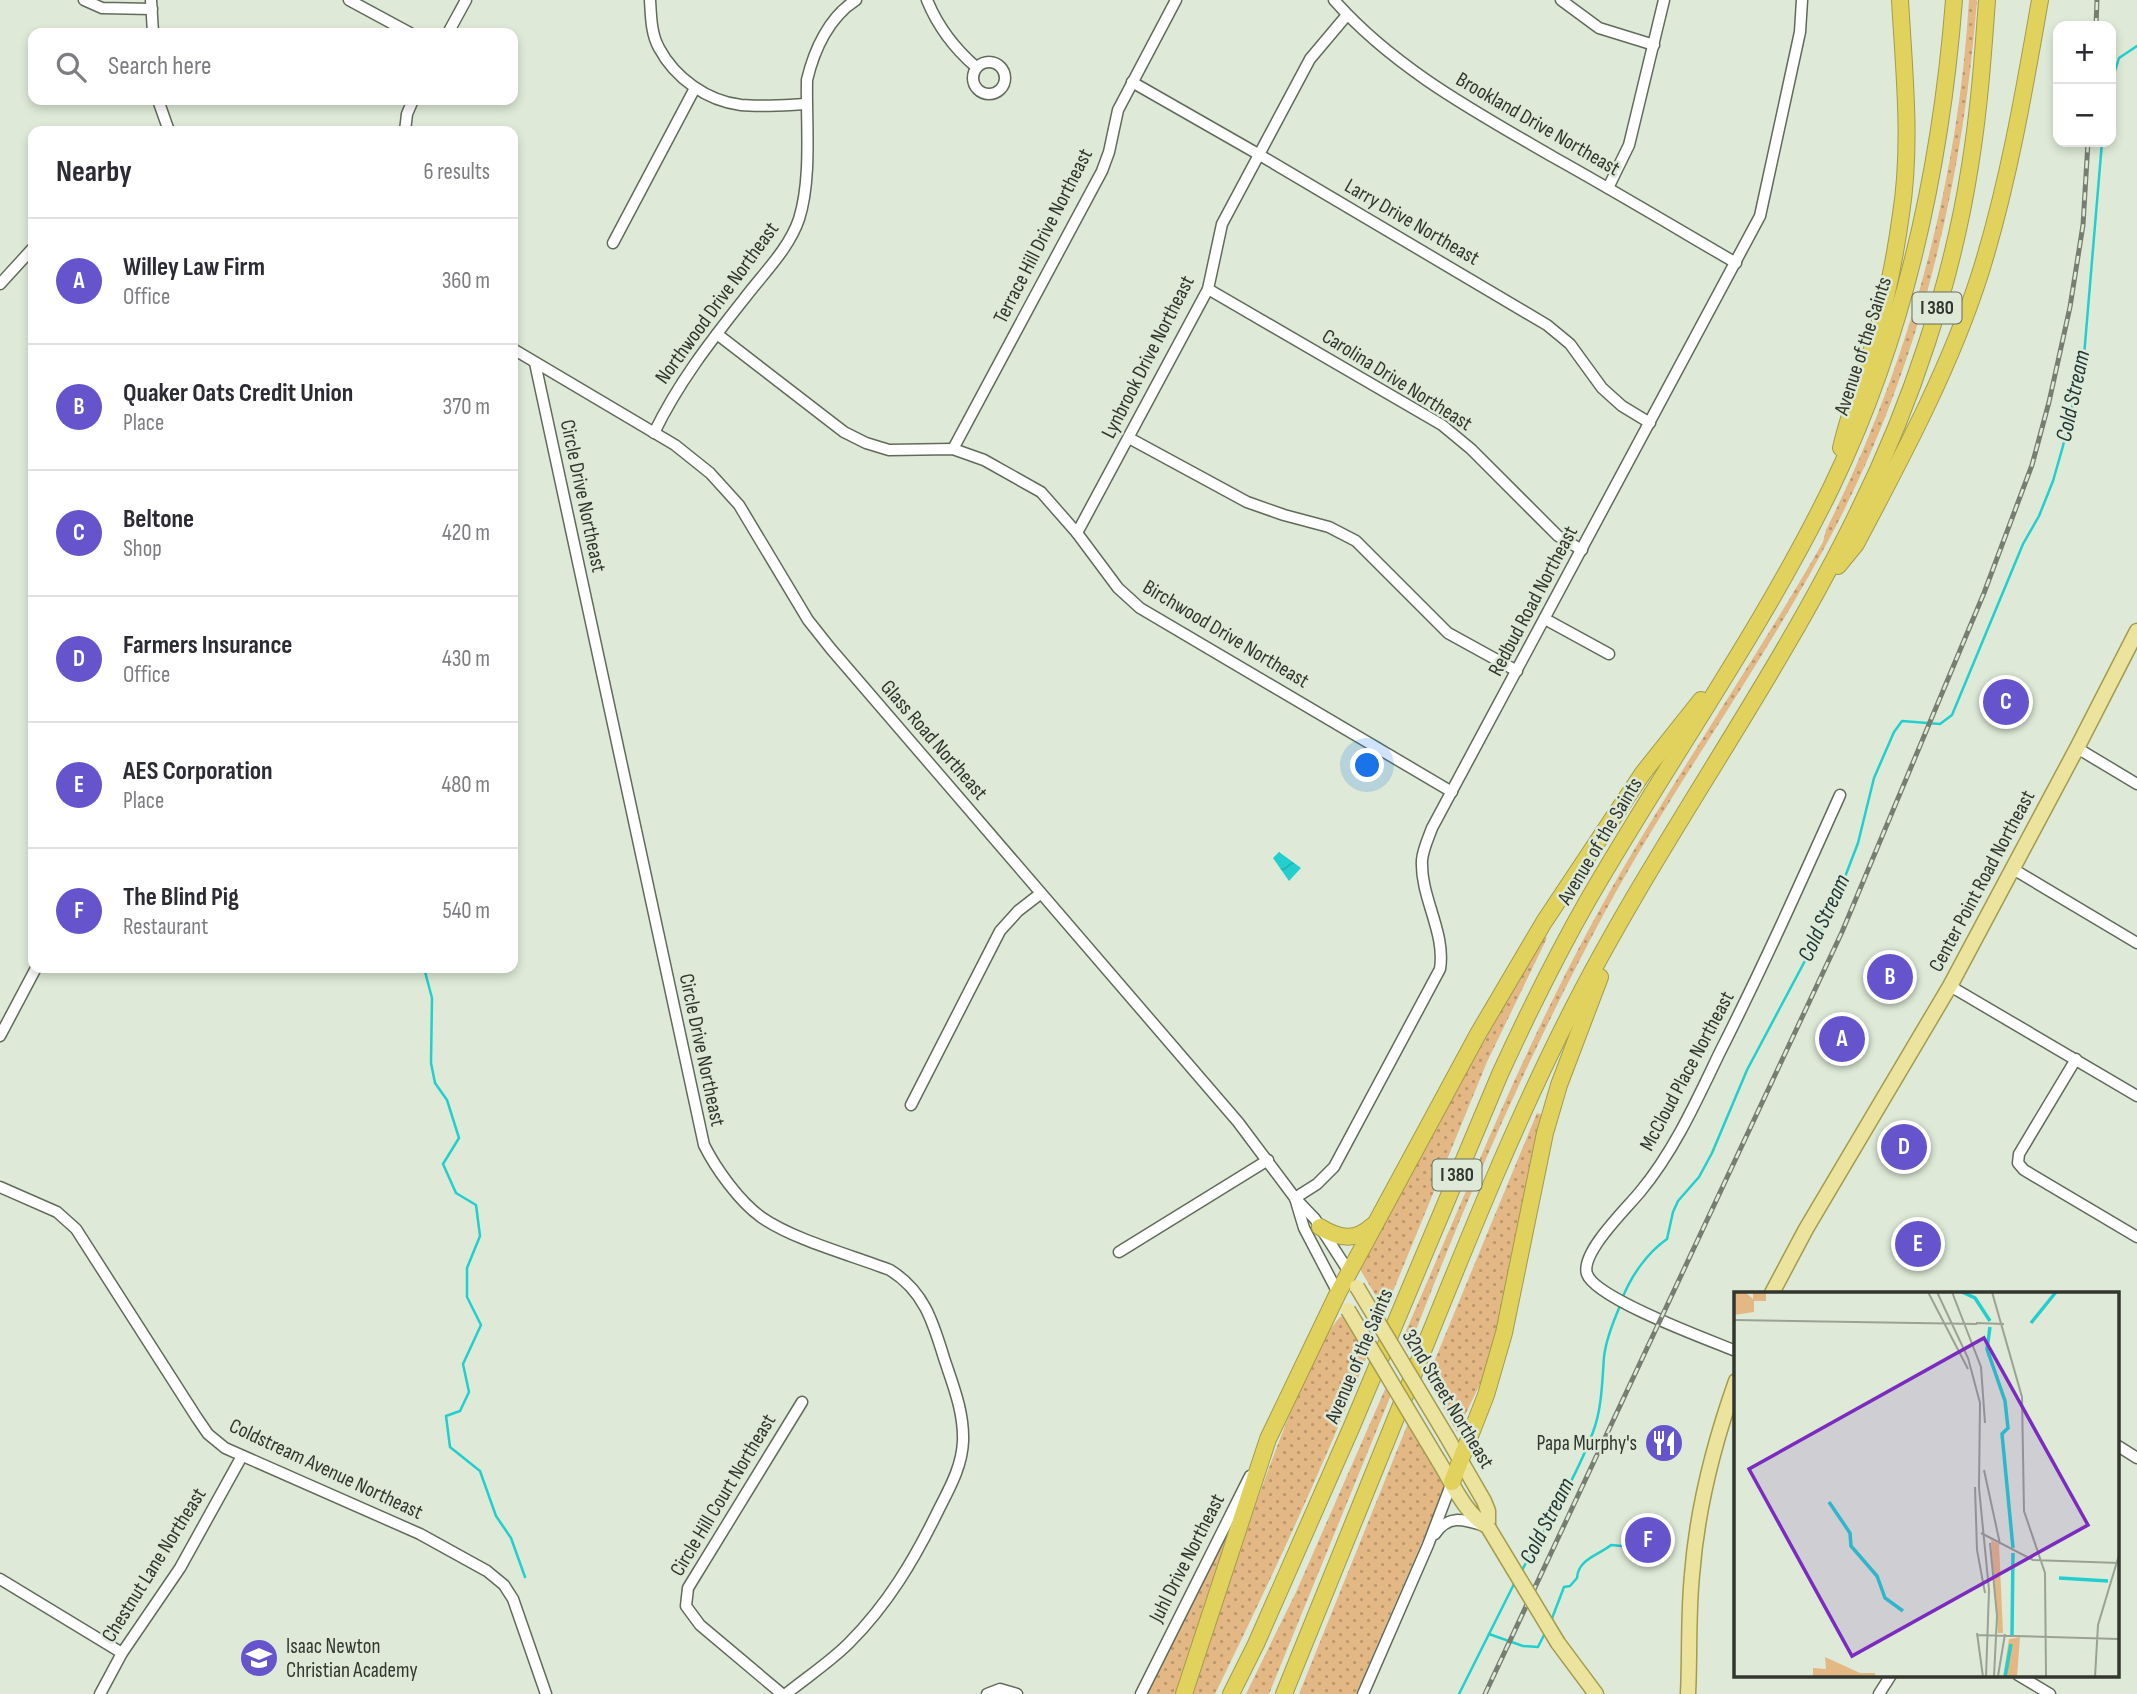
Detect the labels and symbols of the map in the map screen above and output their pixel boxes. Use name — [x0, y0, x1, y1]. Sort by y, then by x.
street label: Brookland Drive Northeast — [1452, 67, 1624, 181]
street label: Terrace Hill Drive Northeast — [988, 144, 1098, 328]
street label: Larry Drive Northeast — [1340, 173, 1484, 271]
street label: Northwood Drive Northeast — [650, 217, 784, 389]
street label: Lynbrook Drive Northeast — [1096, 272, 1200, 442]
street label: Avenue of the Saints — [1829, 274, 1897, 419]
road number: I 380 — [1912, 292, 1962, 324]
street label: Carolina Drive Northeast — [1317, 324, 1477, 436]
water label: Cold Stream — [2050, 347, 2096, 444]
street label: Circle Drive Northeast — [555, 417, 611, 575]
street label: Redbud Road Northeast — [1483, 522, 1583, 680]
street label: Birchwood Drive Northeast — [1138, 575, 1314, 693]
street label: Glass Road Northeast — [875, 675, 993, 805]
pin: C — [1983, 676, 2029, 728]
your location — [1350, 748, 1384, 782]
street label: Avenue of the Saints — [1552, 773, 1648, 910]
street label: Center Point Road Northeast — [1924, 786, 2040, 976]
water label: Cold Stream — [1792, 870, 1856, 966]
pin: B — [1867, 951, 1913, 1003]
street label: Circle Drive Northeast — [674, 971, 730, 1129]
street label: McCloud Place Northeast — [1634, 987, 1740, 1155]
pin: A — [1819, 1013, 1865, 1065]
pin: D — [1881, 1121, 1927, 1173]
road number: I 380 — [1432, 1160, 1482, 1190]
pin: E — [1895, 1218, 1941, 1270]
street label: Avenue of the Saints — [1319, 1285, 1399, 1428]
inset map — [1734, 1292, 2120, 1676]
street label: 32nd Street Northeast — [1397, 1325, 1499, 1473]
street label: Circle Hill Court Northeast — [665, 1409, 781, 1581]
street label: Coldstream Avenue Northeast — [225, 1413, 427, 1525]
restaurant icon: Papa Murphy's — [1643, 1422, 1685, 1464]
place label: Papa Murphy's — [1536, 1431, 1637, 1456]
water label: Cold Stream — [1513, 1473, 1581, 1569]
street label: Chestnut Lane Northeast — [96, 1483, 212, 1647]
street label: Juhl Drive Northeast — [1143, 1490, 1230, 1627]
pin: F — [1625, 1514, 1671, 1566]
place label: Isaac Newton Christian Academy — [286, 1634, 418, 1683]
school or university icon: Isaac Newton Christian Academy — [238, 1637, 280, 1679]

